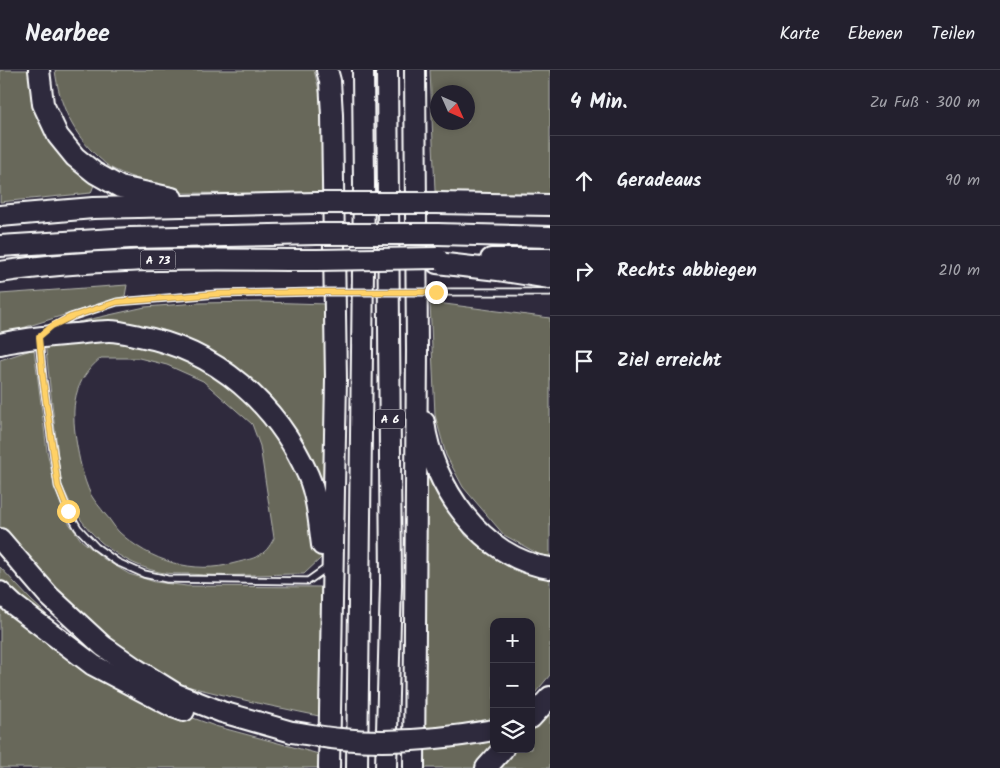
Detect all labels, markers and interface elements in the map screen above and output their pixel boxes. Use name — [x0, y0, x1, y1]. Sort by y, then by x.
text: Nearbee — [25, 15, 110, 54]
text: Karte — [779, 20, 820, 49]
text: Ebenen — [848, 20, 903, 49]
text: Teilen — [931, 20, 975, 49]
north arrow — [430, 85, 475, 130]
text: 4 Min. — [570, 86, 627, 119]
text: Zu Fuß · 300 m — [870, 90, 980, 115]
text: Geradeaus — [617, 166, 702, 196]
icon: ahead — [570, 167, 598, 195]
text: 90 m — [945, 168, 980, 193]
road number: A 73 — [140, 250, 176, 270]
text: Rechts abbiegen — [617, 256, 757, 286]
icon: right — [570, 257, 598, 285]
text: 210 m — [939, 258, 980, 283]
route end — [425, 281, 448, 304]
text: Ziel erreicht — [617, 346, 722, 376]
icon: arrive — [570, 347, 598, 375]
road number: A 6 — [375, 409, 405, 428]
route start — [57, 500, 80, 523]
map controls — [490, 618, 535, 753]
button: + — [490, 618, 535, 663]
button: − — [490, 663, 535, 708]
button: layers — [490, 708, 535, 753]

